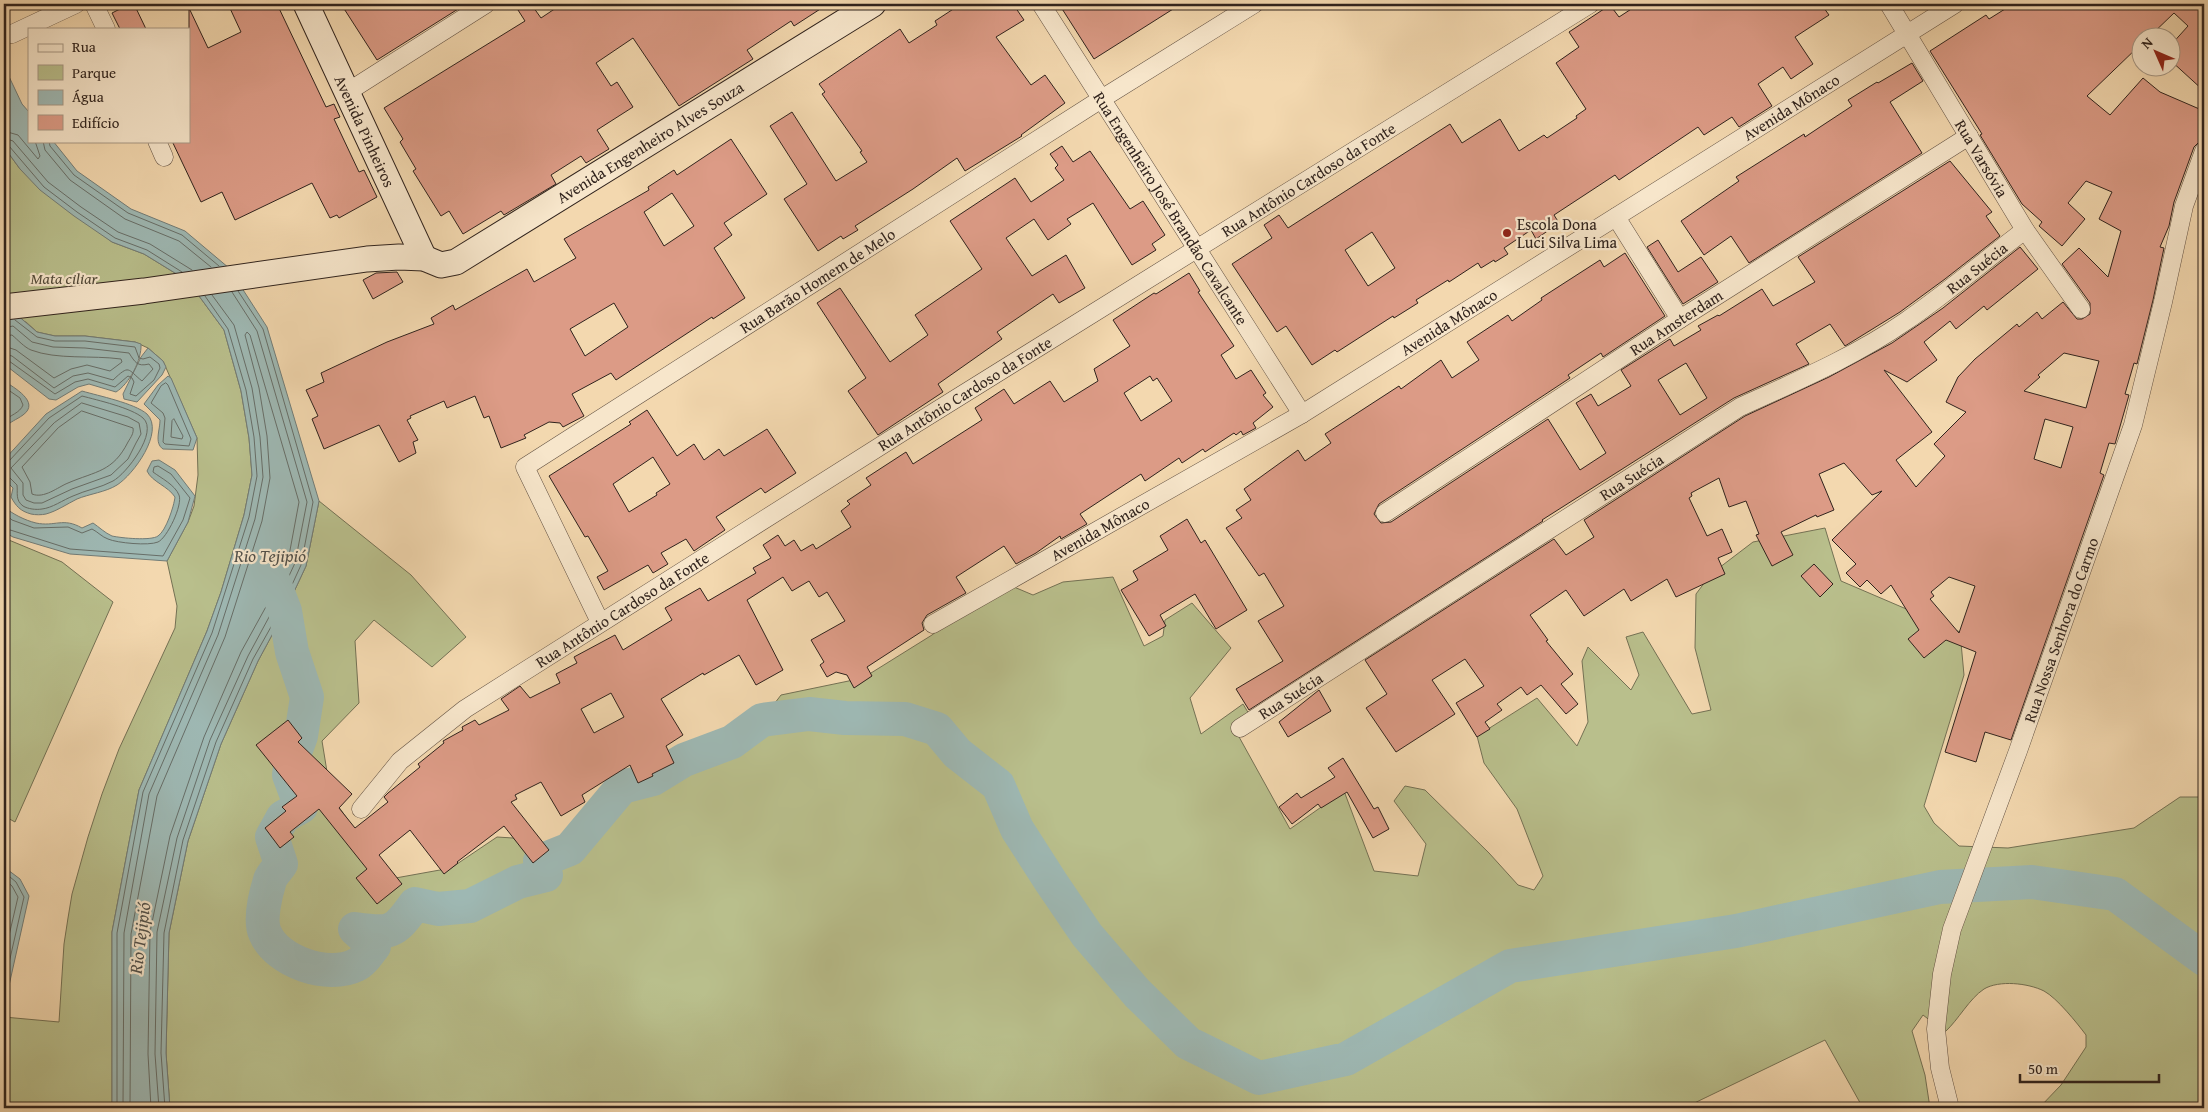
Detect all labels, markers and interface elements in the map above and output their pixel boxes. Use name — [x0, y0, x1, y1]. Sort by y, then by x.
legend — [28, 28, 190, 142]
north arrow — [2130, 28, 2180, 78]
text: N — [2136, 32, 2158, 53]
text: Rua — [72, 36, 96, 57]
text: Parque — [72, 62, 116, 83]
street label: Avenida Mônaco — [1738, 67, 1844, 146]
street label: Avenida Pinheiros — [329, 71, 401, 191]
street label: Avenida Engenheiro Alves Souza — [552, 75, 749, 209]
text: Água — [72, 86, 104, 107]
street label: Rua Engenheiro José Brandão Cavalcante — [1088, 87, 1254, 330]
text: Edifício — [72, 112, 120, 133]
street label: Rua Varsóvia — [1949, 115, 2015, 202]
street label: Rua Antônio Cardoso da Fonte — [1217, 116, 1400, 243]
place label: Escola Dona Luci Silva Lima — [1517, 212, 1617, 254]
street label: Rua Barão Homem de Melo — [735, 222, 900, 339]
marker: Escola Dona Luci Silva Lima — [1501, 227, 1513, 239]
street label: Rua Suécia — [1941, 236, 2013, 299]
park label: Mata ciliar — [31, 266, 99, 290]
street label: Avenida Mônaco — [1396, 282, 1502, 361]
street label: Rua Amsterdam — [1625, 283, 1727, 361]
street label: Rua Antônio Cardoso da Fonte — [873, 330, 1056, 457]
street label: Rua Suécia — [1594, 447, 1668, 506]
street label: Avenida Mônaco — [1046, 491, 1154, 567]
street label: Rua Nossa Senhora do Carmo — [2017, 534, 2104, 726]
water label: Rio Tejipió — [233, 542, 306, 569]
street label: Rua Antônio Cardoso da Fonte — [531, 546, 714, 674]
street label: Rua Suécia — [1254, 666, 1328, 725]
water label: Rio Tejipió — [122, 900, 157, 976]
scale bar — [2020, 1052, 2159, 1084]
text: 50 m — [2028, 1058, 2059, 1079]

